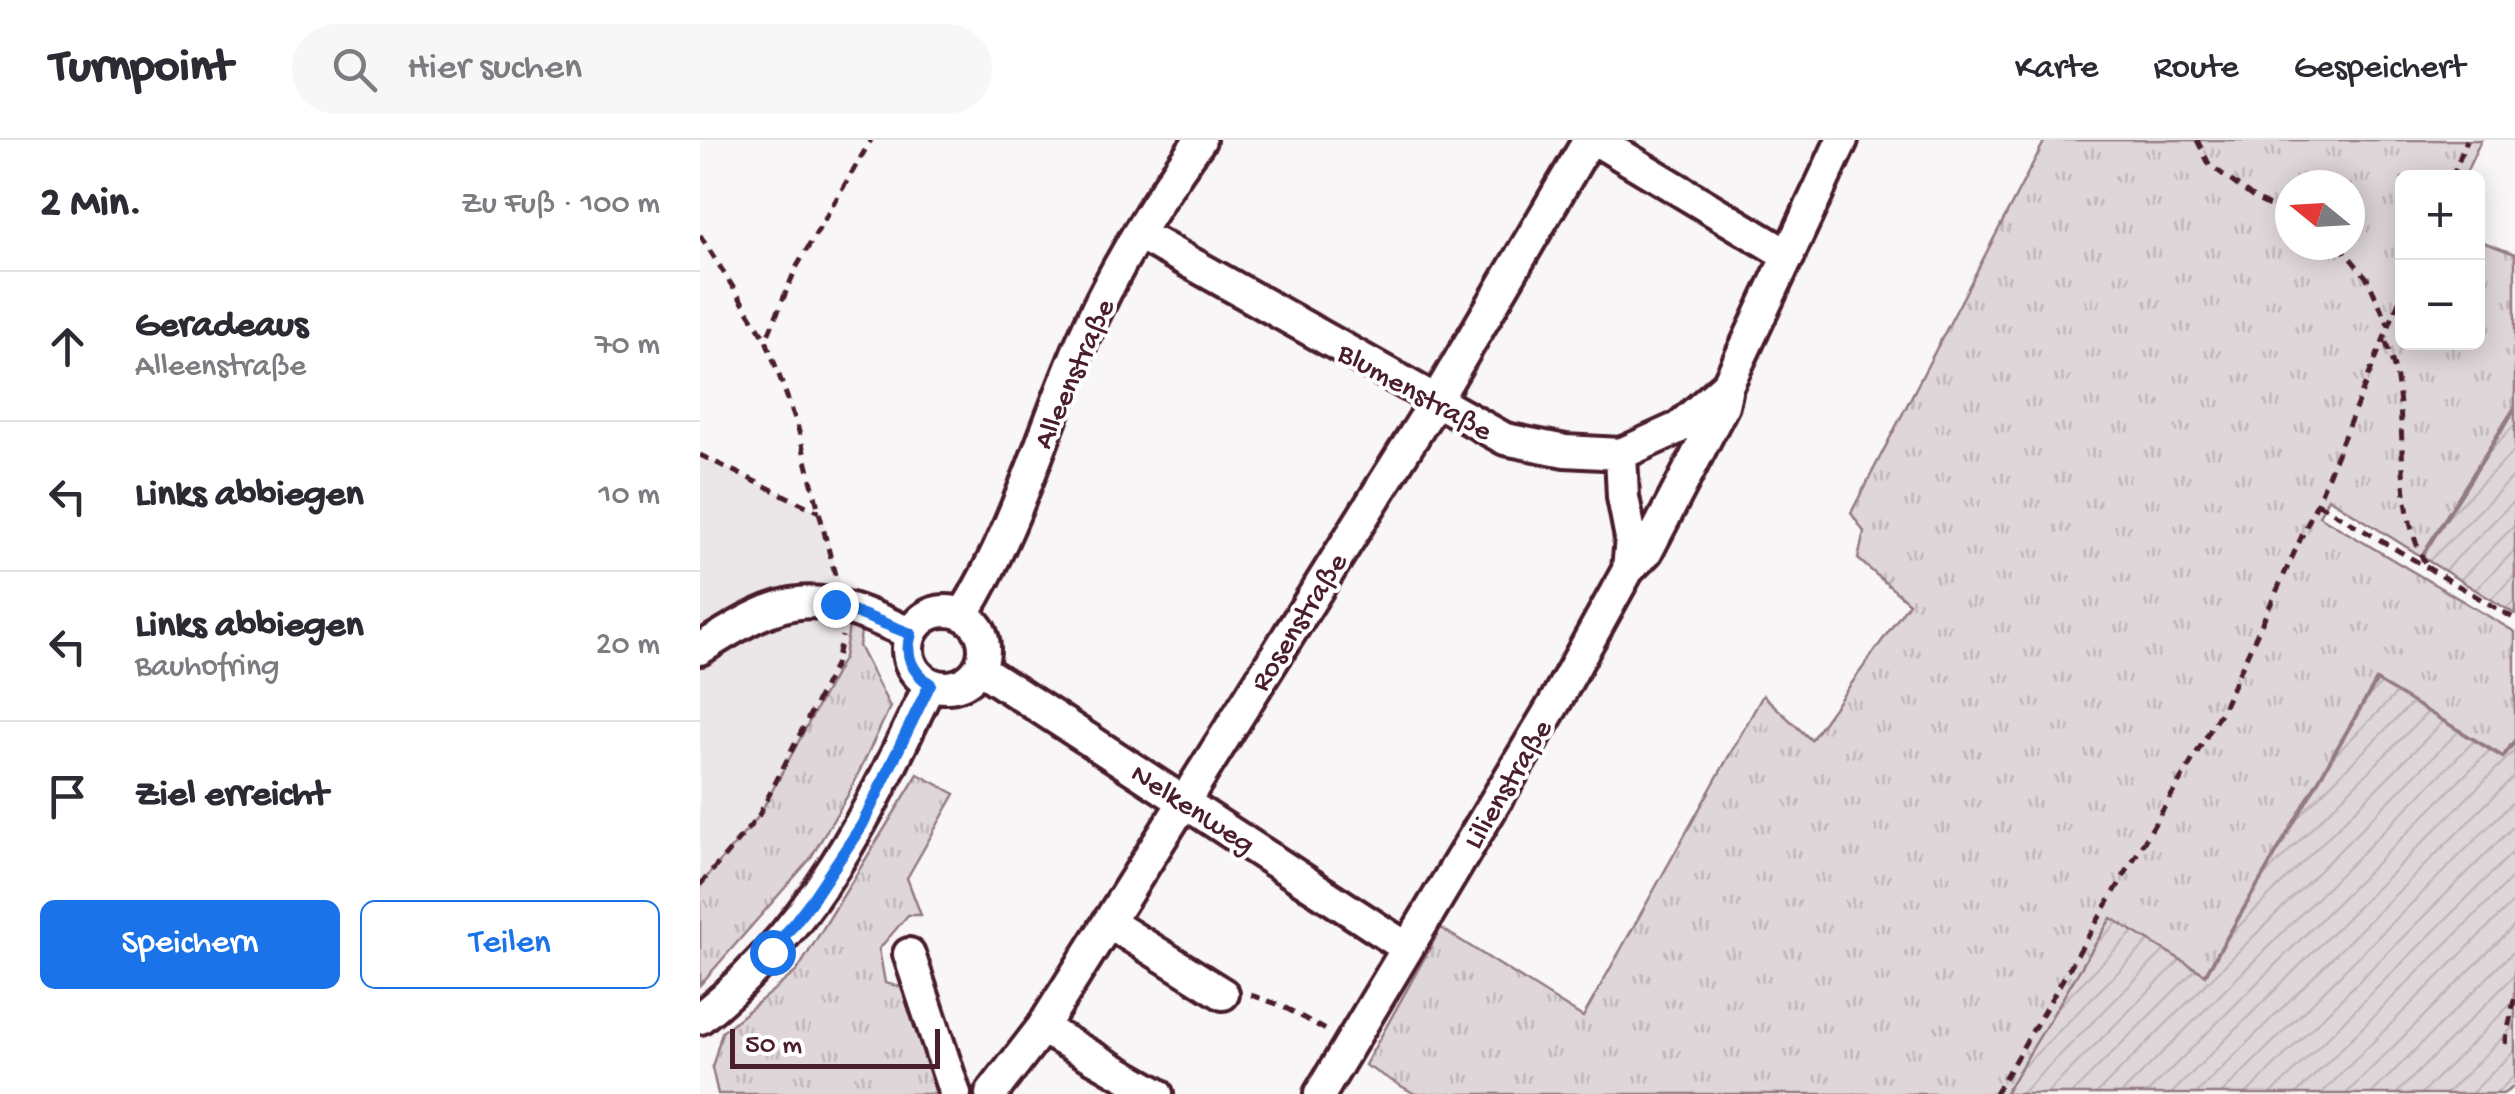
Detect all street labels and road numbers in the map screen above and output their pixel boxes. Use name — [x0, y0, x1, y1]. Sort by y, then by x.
street label: Alleenstraße — [1027, 294, 1125, 455]
street label: Blumenstraße — [1330, 337, 1498, 451]
street label: Rosenstraße — [1245, 547, 1357, 699]
street label: Lilienstraße — [1458, 714, 1562, 856]
street label: Nelkenweg — [1123, 758, 1260, 864]

